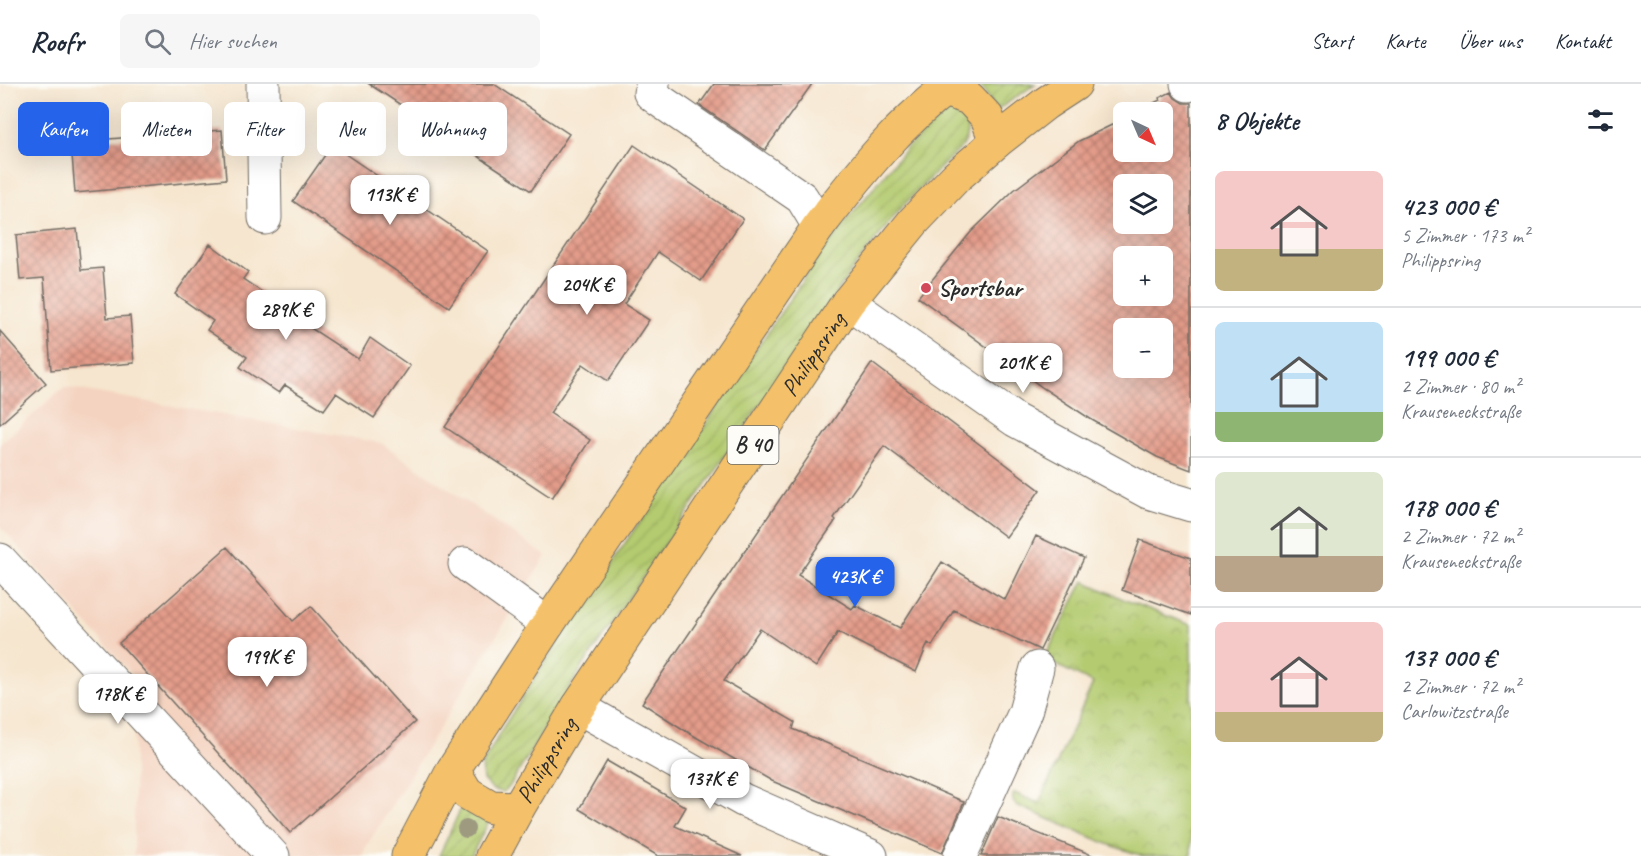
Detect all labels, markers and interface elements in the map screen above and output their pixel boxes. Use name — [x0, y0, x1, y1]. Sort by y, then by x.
search box — [120, 14, 540, 68]
text: Roofr — [30, 24, 84, 59]
icon: search — [141, 25, 174, 58]
text: Hier suchen — [189, 27, 277, 55]
text: Start — [1311, 28, 1352, 54]
text: Karte — [1385, 28, 1426, 54]
text: Über uns — [1459, 28, 1522, 54]
text: Kontakt — [1555, 28, 1611, 54]
chip: Kaufen — [18, 102, 109, 156]
chip: Mieten — [121, 102, 212, 156]
chip: Filter — [224, 102, 305, 156]
chip: Neu — [317, 102, 386, 156]
chip: Wohnung — [398, 102, 507, 156]
north arrow — [1113, 102, 1173, 162]
map controls — [1113, 102, 1173, 378]
text: 8 Objekte — [1215, 104, 1299, 137]
icon: filters — [1584, 104, 1617, 137]
button: layers — [1113, 174, 1173, 234]
pin: 113K € — [341, 175, 439, 226]
text: 113K € — [365, 182, 416, 207]
text: 423 000 € — [1401, 190, 1495, 223]
icon: home — [1263, 195, 1335, 267]
text: 5 Zimmer · 173 m² — [1401, 223, 1529, 248]
button: + — [1113, 246, 1173, 306]
text: Philippsring — [1401, 248, 1480, 273]
pin: 204K € — [538, 265, 636, 316]
text: 204K € — [562, 272, 613, 297]
place label: Sportsbar — [938, 273, 1024, 303]
marker: Sportsbar — [919, 281, 933, 295]
pin: 289K € — [237, 290, 335, 341]
text: 289K € — [261, 297, 311, 322]
street label: Philippsring — [774, 305, 853, 402]
button: − — [1113, 318, 1173, 378]
text: 199 000 € — [1401, 341, 1495, 374]
pin: 201K € — [974, 343, 1072, 394]
icon: home — [1263, 346, 1335, 418]
text: 201K € — [998, 350, 1049, 375]
text: 2 Zimmer · 80 m² — [1401, 374, 1520, 399]
text: Krauseneckstraße — [1401, 399, 1521, 424]
road number: B 40 — [728, 426, 778, 464]
text: 178 000 € — [1401, 491, 1495, 524]
icon: home — [1263, 496, 1335, 568]
text: 2 Zimmer · 72 m² — [1401, 524, 1520, 549]
text: Krauseneckstraße — [1401, 549, 1521, 574]
pin: 423K € — [806, 557, 904, 608]
text: 423K € — [830, 564, 881, 589]
pin: 199K € — [218, 637, 316, 688]
text: 137 000 € — [1401, 641, 1495, 674]
text: 199K € — [242, 644, 292, 669]
icon: home — [1263, 646, 1335, 718]
pin: 178K € — [69, 674, 167, 725]
text: 2 Zimmer · 72 m² — [1401, 674, 1520, 699]
text: 178K € — [93, 681, 143, 706]
text: Carlowitzstraße — [1401, 699, 1508, 724]
street label: Philippsring — [509, 710, 585, 809]
pin: 137K € — [661, 759, 759, 810]
text: 137K € — [685, 766, 735, 791]

